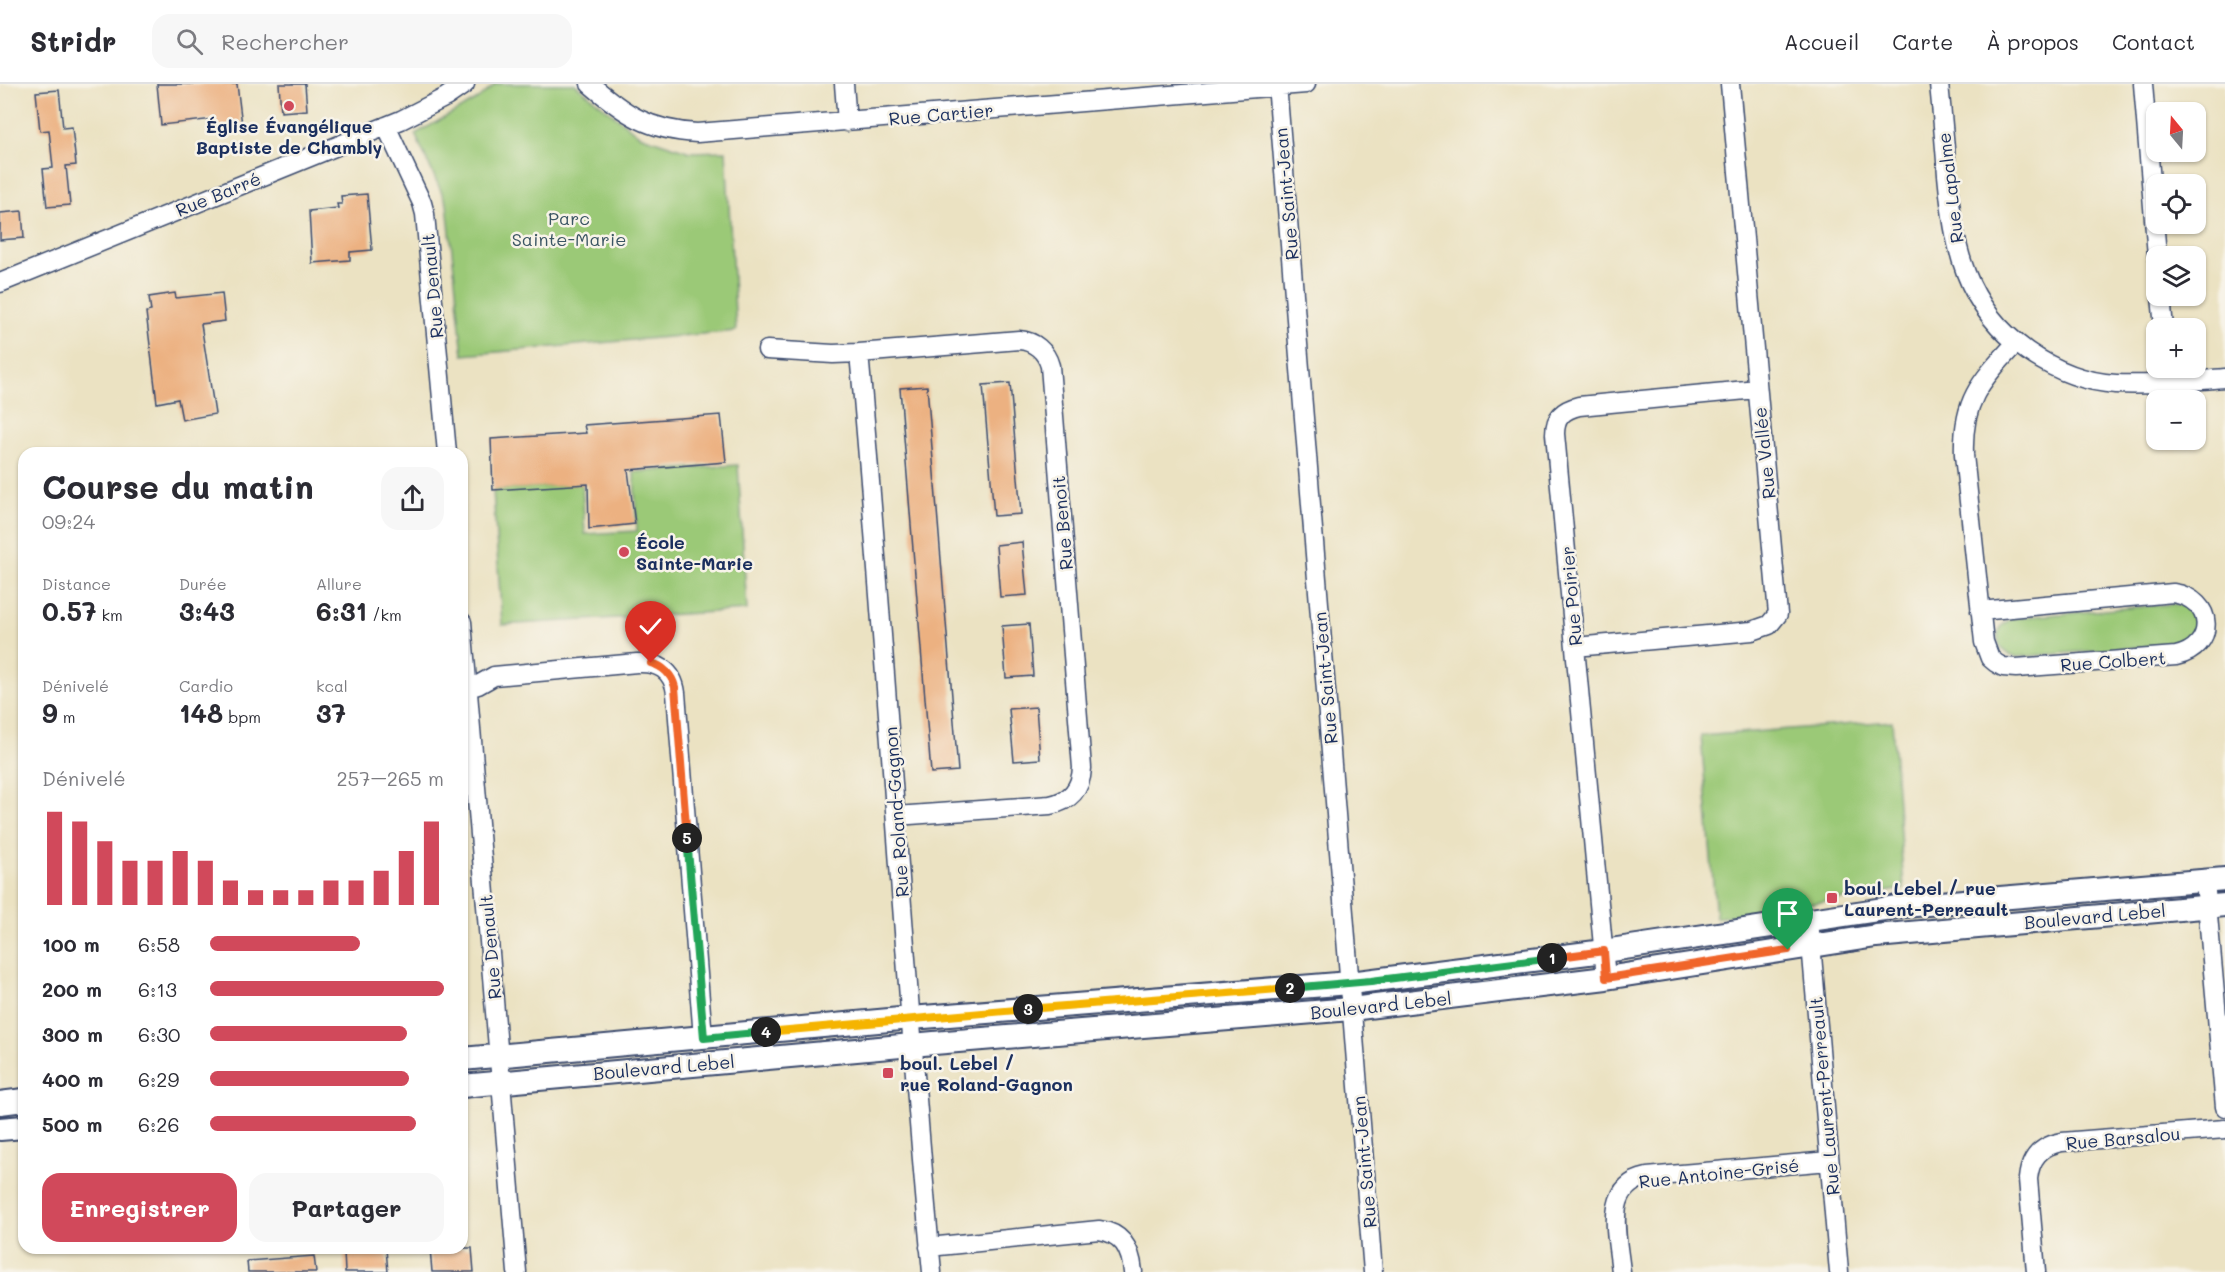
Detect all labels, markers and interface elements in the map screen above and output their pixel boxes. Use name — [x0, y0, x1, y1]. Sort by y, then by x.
search box — [152, 14, 572, 68]
text: Stridr — [30, 23, 116, 59]
icon: search — [173, 25, 206, 58]
text: Rechercher — [221, 27, 349, 56]
text: Accueil — [1784, 28, 1859, 55]
text: Carte — [1892, 28, 1953, 55]
text: À propos — [1986, 28, 2079, 55]
text: Contact — [2112, 28, 2195, 55]
street label: Rue Cartier — [888, 97, 994, 131]
marker: Église Évangélique Baptiste de Chambly — [282, 99, 296, 113]
north arrow — [2146, 102, 2206, 162]
map controls — [2146, 102, 2206, 450]
place label: Église Évangélique Baptiste de Chambly — [196, 114, 383, 159]
street label: Rue Saint-Jean — [1268, 127, 1304, 261]
street label: Rue Lapalme — [1931, 131, 1969, 245]
street label: Rue Barré — [172, 166, 264, 222]
button: locate — [2146, 174, 2206, 234]
park label: Parc Sainte-Marie — [512, 206, 626, 251]
street label: Rue Denault — [415, 233, 449, 339]
button: layers — [2146, 246, 2206, 306]
button: + — [2146, 318, 2206, 378]
button: − — [2146, 390, 2206, 450]
street label: Rue Vallée — [1747, 406, 1781, 500]
text: Course du matin — [42, 464, 314, 507]
button: share — [381, 467, 444, 530]
street label: Rue Benoit — [1046, 475, 1078, 571]
text: 09:24 — [42, 508, 95, 534]
place label: École Sainte-Marie — [636, 530, 753, 575]
marker: École Sainte-Marie — [617, 545, 631, 559]
street label: Rue Poirier — [1555, 545, 1587, 647]
text: Distance — [42, 573, 111, 594]
text: Durée — [179, 573, 227, 594]
text: Allure — [316, 573, 362, 594]
text: 0.57 — [42, 594, 96, 628]
text: 3:43 — [179, 594, 235, 628]
text: 6:31 — [316, 594, 367, 628]
pin — [625, 601, 676, 663]
text: km — [96, 604, 123, 625]
text: /km — [367, 604, 402, 625]
icon: check — [634, 610, 667, 643]
street label: Rue Saint-Jean — [1307, 611, 1343, 745]
street label: Rue Colbert — [2059, 645, 2167, 677]
text: Dénivelé — [42, 675, 109, 696]
text: Cardio — [179, 675, 233, 696]
text: kcal — [316, 675, 348, 696]
text: 9 — [42, 696, 58, 730]
text: 148 — [179, 696, 223, 730]
text: 37 — [316, 696, 346, 730]
text: m — [58, 706, 76, 727]
text: bpm — [223, 706, 261, 727]
street label: Rue Roland-Gagnon — [878, 726, 914, 898]
text: Dénivelé — [42, 765, 126, 791]
text: 257–265 m — [336, 765, 444, 791]
pin: 5 — [672, 823, 702, 853]
text: 5 — [682, 827, 692, 848]
place label: boul. Lebel / rue Laurent-Perreault — [1844, 876, 2009, 921]
pin — [1762, 888, 1813, 950]
marker: boul. Lebel / rue Laurent-Perreault — [1825, 891, 1839, 905]
street label: Rue Denault — [473, 894, 507, 1000]
icon: arrive — [1771, 897, 1804, 930]
street label: Boulevard Lebel — [2023, 898, 2167, 934]
text: 100 m — [42, 931, 100, 957]
text: 6:58 — [138, 931, 180, 957]
pin: 1 — [1537, 943, 1567, 973]
text: 1 — [1548, 947, 1556, 968]
pin: 2 — [1275, 973, 1305, 1003]
text: 200 m — [42, 976, 102, 1002]
text: 6:13 — [138, 976, 177, 1002]
text: 2 — [1286, 977, 1294, 998]
street label: Boulevard Lebel — [1309, 986, 1453, 1024]
pin: 3 — [1013, 994, 1043, 1024]
street label: Rue Laurent-Perreault — [1803, 996, 1845, 1196]
text: 3 — [1023, 998, 1033, 1019]
pin: 4 — [751, 1017, 781, 1047]
text: 300 m — [42, 1021, 103, 1047]
text: 6:30 — [138, 1021, 180, 1047]
text: 4 — [761, 1021, 771, 1042]
street label: Boulevard Lebel — [592, 1049, 736, 1085]
place label: boul. Lebel / rue Roland-Gagnon — [900, 1051, 1073, 1096]
text: 400 m — [42, 1066, 103, 1092]
text: 6:29 — [138, 1066, 179, 1092]
marker: boul. Lebel / rue Roland-Gagnon — [881, 1066, 895, 1080]
street label: Rue Saint-Jean — [1346, 1095, 1382, 1229]
text: 500 m — [42, 1111, 102, 1137]
text: 6:26 — [138, 1111, 180, 1137]
street label: Rue Barsalou — [2065, 1121, 2181, 1155]
street label: Rue Antoine-Grisé — [1638, 1153, 1800, 1193]
button: Enregistrer — [42, 1173, 237, 1242]
button: Partager — [249, 1173, 444, 1242]

